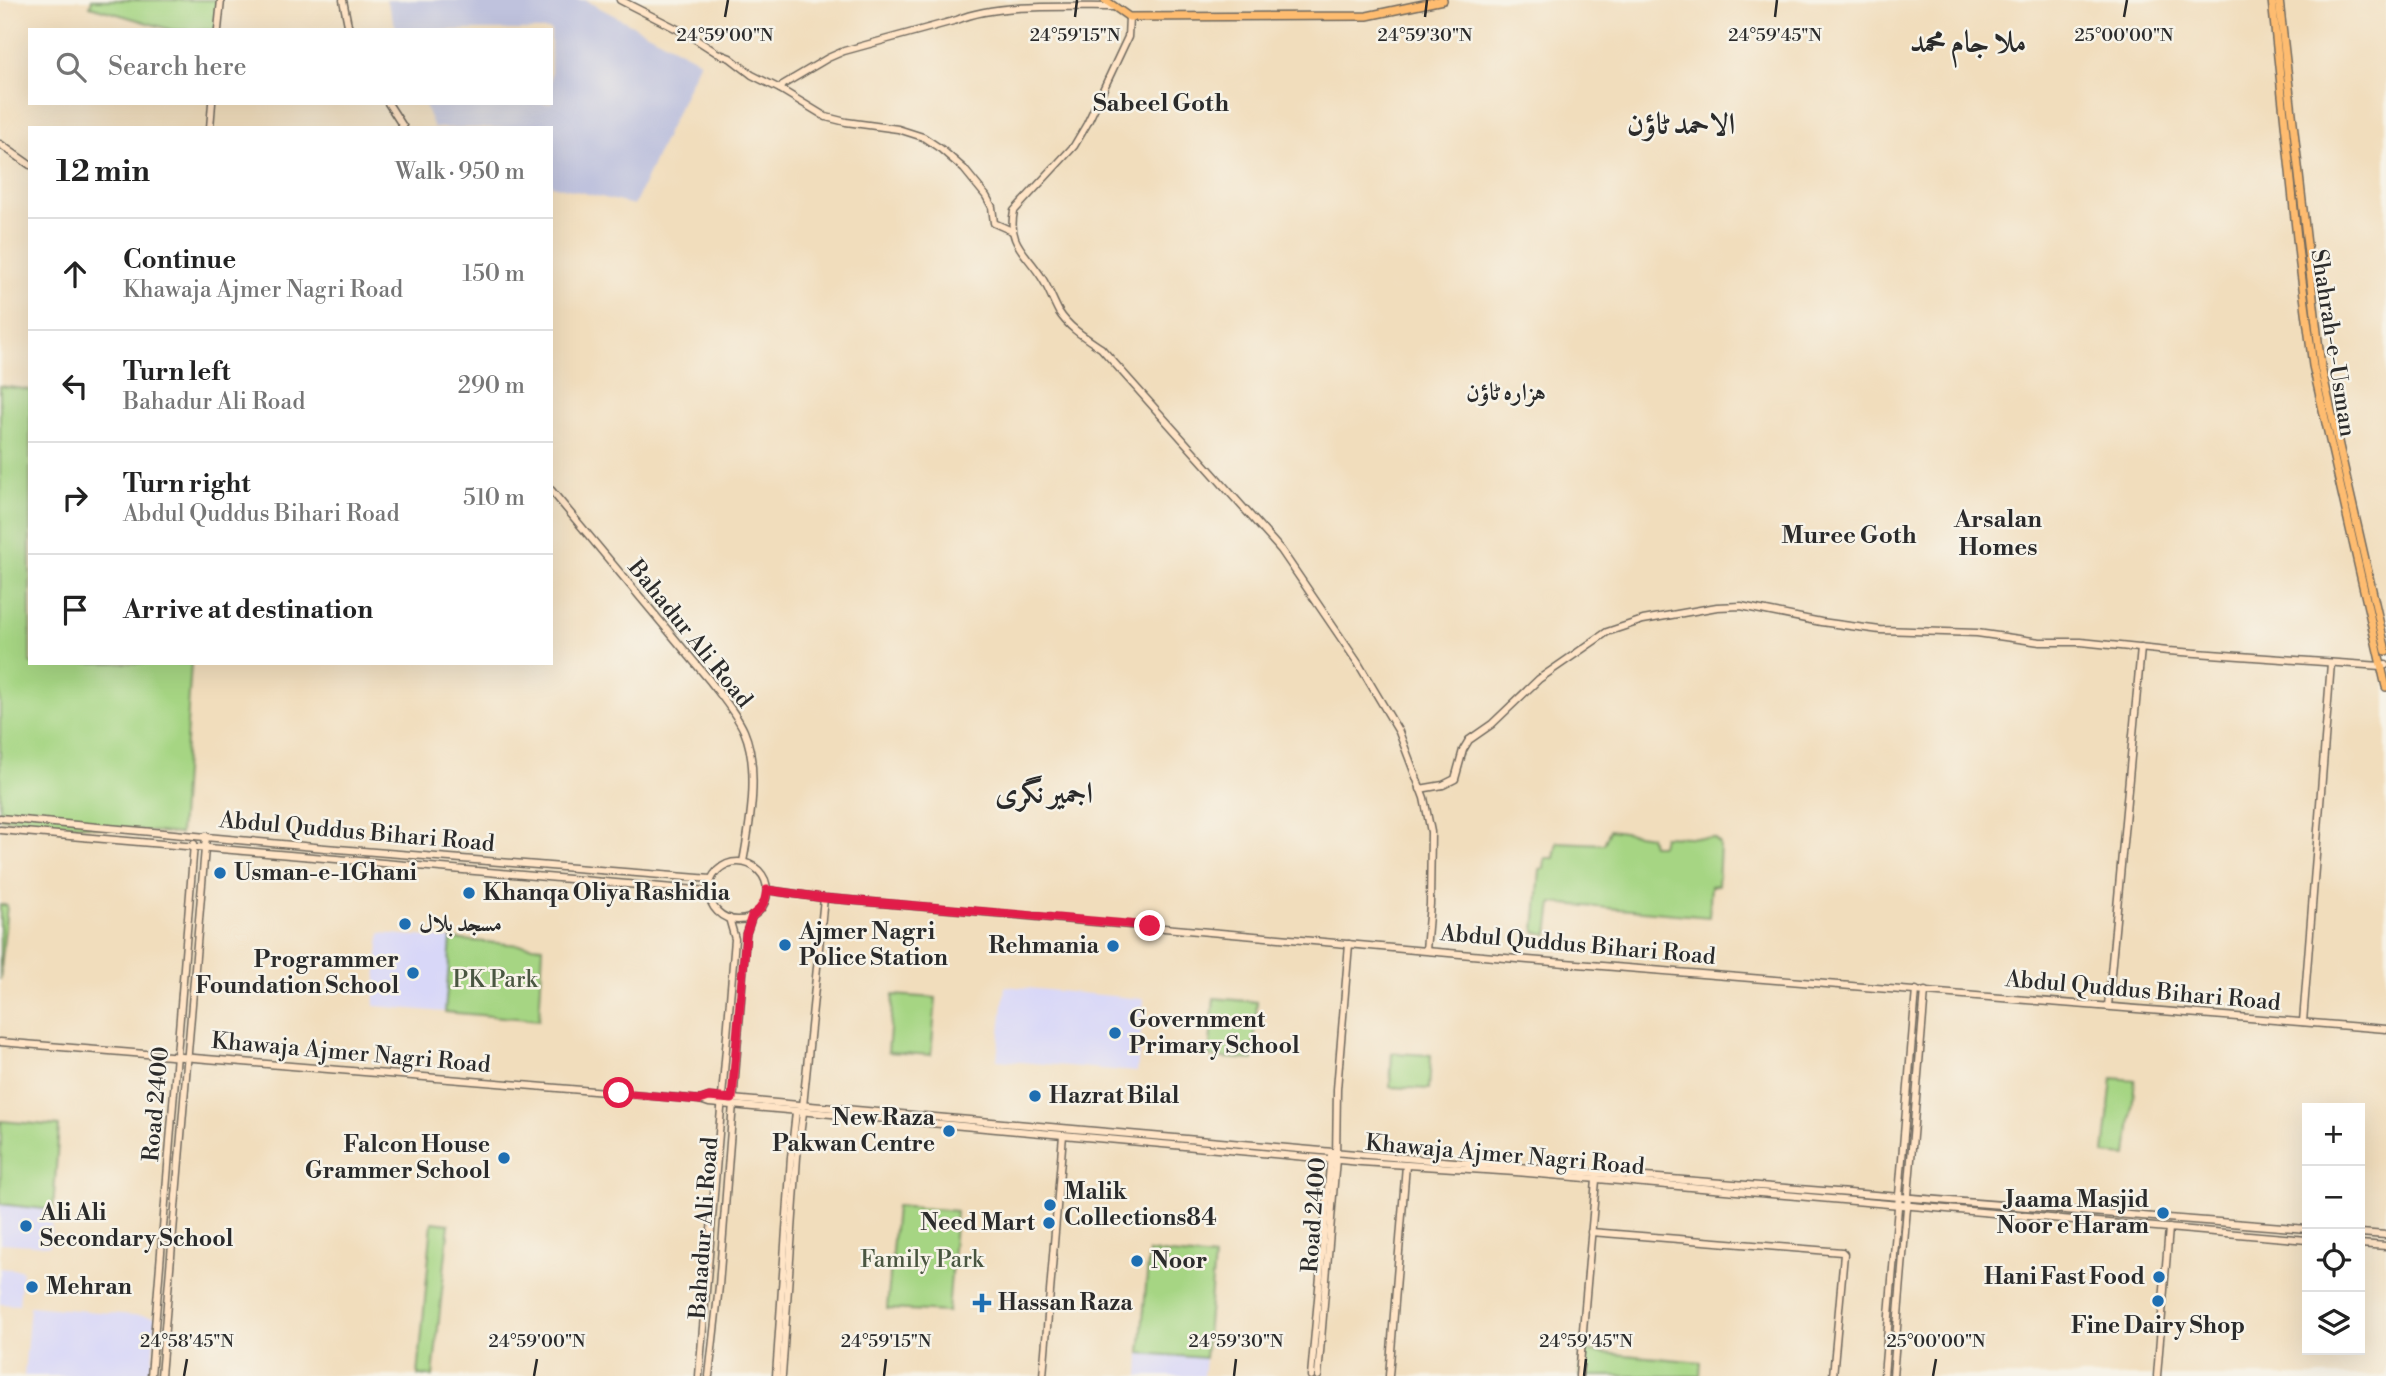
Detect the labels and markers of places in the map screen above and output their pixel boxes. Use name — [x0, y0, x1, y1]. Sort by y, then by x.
place label: Usman-e-1Ghani — [234, 859, 417, 887]
marker: Usman-e-1Ghani — [212, 865, 228, 881]
place label: Khanqa Oliya Rashidia — [483, 879, 730, 907]
marker: Khanqa Oliya Rashidia — [461, 885, 477, 901]
place label: مسجد بلال — [419, 910, 502, 938]
marker: مسجد بلال — [397, 916, 413, 932]
place label: Ajmer Nagri Police Station — [798, 918, 948, 972]
place label: Rehmania — [988, 932, 1100, 960]
marker: Ajmer Nagri Police Station — [777, 937, 793, 953]
marker: Rehmania — [1105, 938, 1121, 954]
place label: Programmer Foundation School — [195, 946, 399, 1000]
marker: Programmer Foundation School — [405, 965, 421, 981]
place label: Government Primary School — [1129, 1006, 1300, 1060]
marker: Government Primary School — [1107, 1025, 1123, 1041]
place label: Hazrat Bilal — [1049, 1082, 1180, 1110]
marker: Hazrat Bilal — [1027, 1088, 1043, 1104]
place label: New Raza Pakwan Centre — [772, 1104, 936, 1158]
marker: New Raza Pakwan Centre — [941, 1123, 957, 1139]
place label: Falcon House Grammer School — [305, 1131, 490, 1185]
marker: Falcon House Grammer School — [496, 1150, 512, 1166]
place label: Malik Collections84 — [1064, 1178, 1217, 1232]
place label: Jaama Masjid Noor e Haram — [1997, 1186, 2149, 1240]
marker: Malik Collections84 — [1042, 1197, 1058, 1213]
place label: Ali Ali Secondary School — [39, 1199, 234, 1253]
marker: Jaama Masjid Noor e Haram — [2155, 1205, 2171, 1221]
place label: Need Mart — [920, 1209, 1036, 1237]
marker: Need Mart — [1041, 1215, 1057, 1231]
marker: Ali Ali Secondary School — [18, 1218, 34, 1234]
place label: Noor — [1151, 1247, 1207, 1275]
marker: Noor — [1129, 1253, 1145, 1269]
place label: Hani Fast Food — [1984, 1263, 2145, 1291]
marker: Hani Fast Food — [2151, 1269, 2167, 1285]
place label: Mehran — [46, 1273, 132, 1301]
marker: Mehran — [24, 1279, 40, 1295]
place label: Hassan Raza — [998, 1289, 1133, 1317]
marker: Hassan Raza — [972, 1293, 992, 1313]
marker: Fine Dairy Shop — [2150, 1293, 2166, 1309]
place label: Fine Dairy Shop — [2071, 1312, 2245, 1340]

